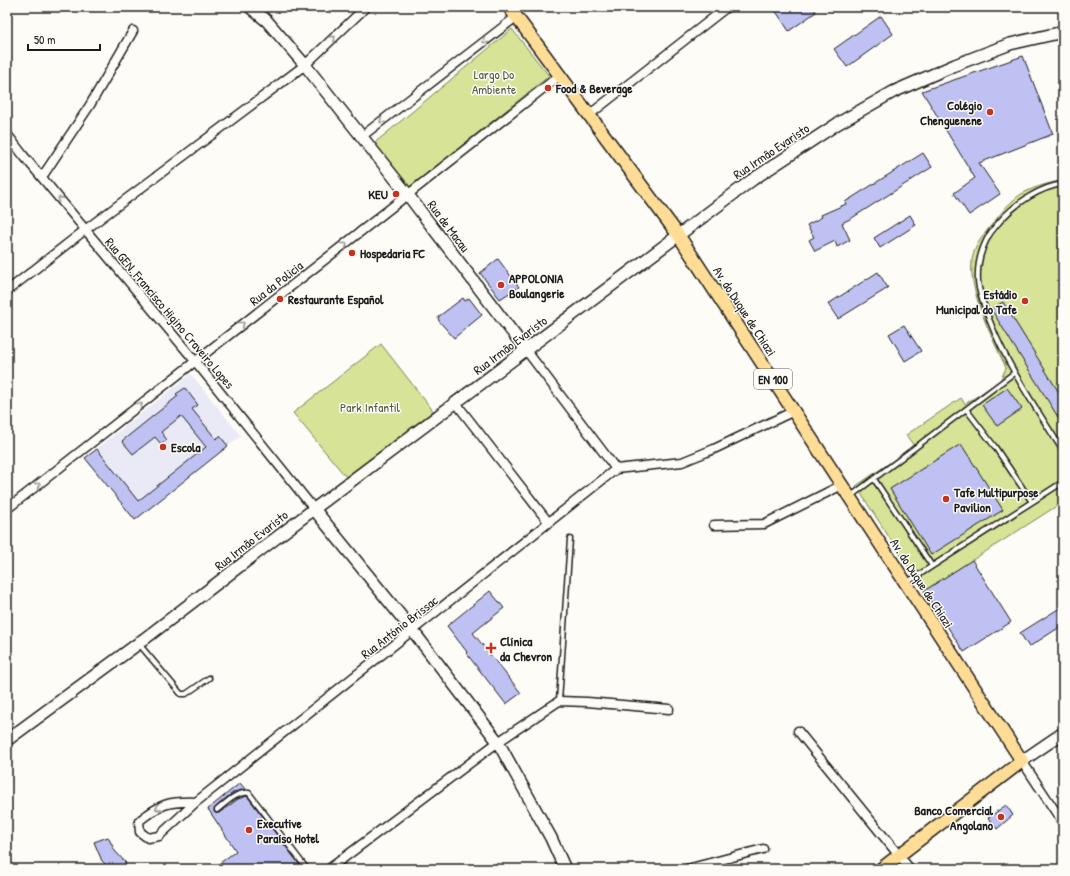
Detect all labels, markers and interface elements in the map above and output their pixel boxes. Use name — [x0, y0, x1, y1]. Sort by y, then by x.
scale bar — [28, 26, 100, 52]
text: 50 m — [34, 31, 55, 48]
one-way arrow — [328, 35, 336, 43]
one-way arrow — [482, 36, 489, 44]
park label: Largo Do Ambiente — [472, 65, 516, 98]
place label: Food & Beverage — [555, 79, 633, 98]
marker: Food & Beverage — [543, 83, 553, 93]
place label: Colégio Chenguenene — [920, 96, 983, 130]
marker: Colégio Chenguenene — [985, 107, 995, 117]
one-way arrow — [380, 116, 387, 123]
street label: Rua Irmão Evaristo — [729, 119, 813, 183]
place label: KEU — [368, 185, 388, 203]
marker: KEU — [391, 189, 401, 199]
street label: Rua de Macau — [424, 196, 474, 256]
one-way arrow — [58, 197, 65, 204]
street label: Rua GEN. Francisco Higino Craveiro Lopes — [101, 234, 239, 392]
one-way arrow — [340, 242, 347, 249]
place label: Hospedaria FC — [360, 244, 425, 263]
marker: Hospedaria FC — [347, 248, 357, 258]
street label: Rua da Policia — [246, 256, 306, 310]
street label: Av. do Duque de Chiazi — [709, 263, 781, 359]
place label: APPOLONIA Boulangerie — [509, 269, 565, 303]
marker: APPOLONIA Boulangerie — [496, 280, 506, 290]
place label: Estádio Municipal do Tafe — [936, 285, 1018, 319]
place label: Restaurante Español — [288, 290, 384, 309]
marker: Restaurante Español — [275, 294, 285, 304]
marker: Estádio Municipal do Tafe — [1020, 296, 1030, 306]
street label: Rua Irmão Evaristo — [469, 311, 551, 379]
one-way arrow — [238, 322, 245, 329]
road number: EN 100 — [754, 369, 792, 389]
park label: Park Infantil — [340, 398, 401, 416]
one-way arrow — [135, 402, 142, 409]
place label: Escola — [171, 438, 201, 456]
marker: Escola — [158, 442, 168, 452]
one-way arrow — [33, 483, 40, 490]
place label: Tafe Multipurpose Pavilion — [953, 483, 1039, 516]
marker: Tafe Multipurpose Pavilion — [941, 494, 951, 504]
street label: Rua Irmão Evaristo — [211, 506, 291, 574]
street label: Av. do Duque de Chiazi — [886, 535, 958, 631]
street label: Rua António Brissac — [357, 591, 441, 663]
place label: Clínica da Chevron — [500, 632, 552, 665]
marker: Clínica da Chevron — [485, 642, 497, 654]
place label: Banco Comercial Angolano — [914, 801, 994, 835]
one-way arrow — [155, 803, 162, 810]
marker: Banco Comercial Angolano — [996, 812, 1006, 822]
place label: Executive Paraíso Hotel — [257, 814, 320, 847]
marker: Executive Paraíso Hotel — [244, 825, 254, 835]

